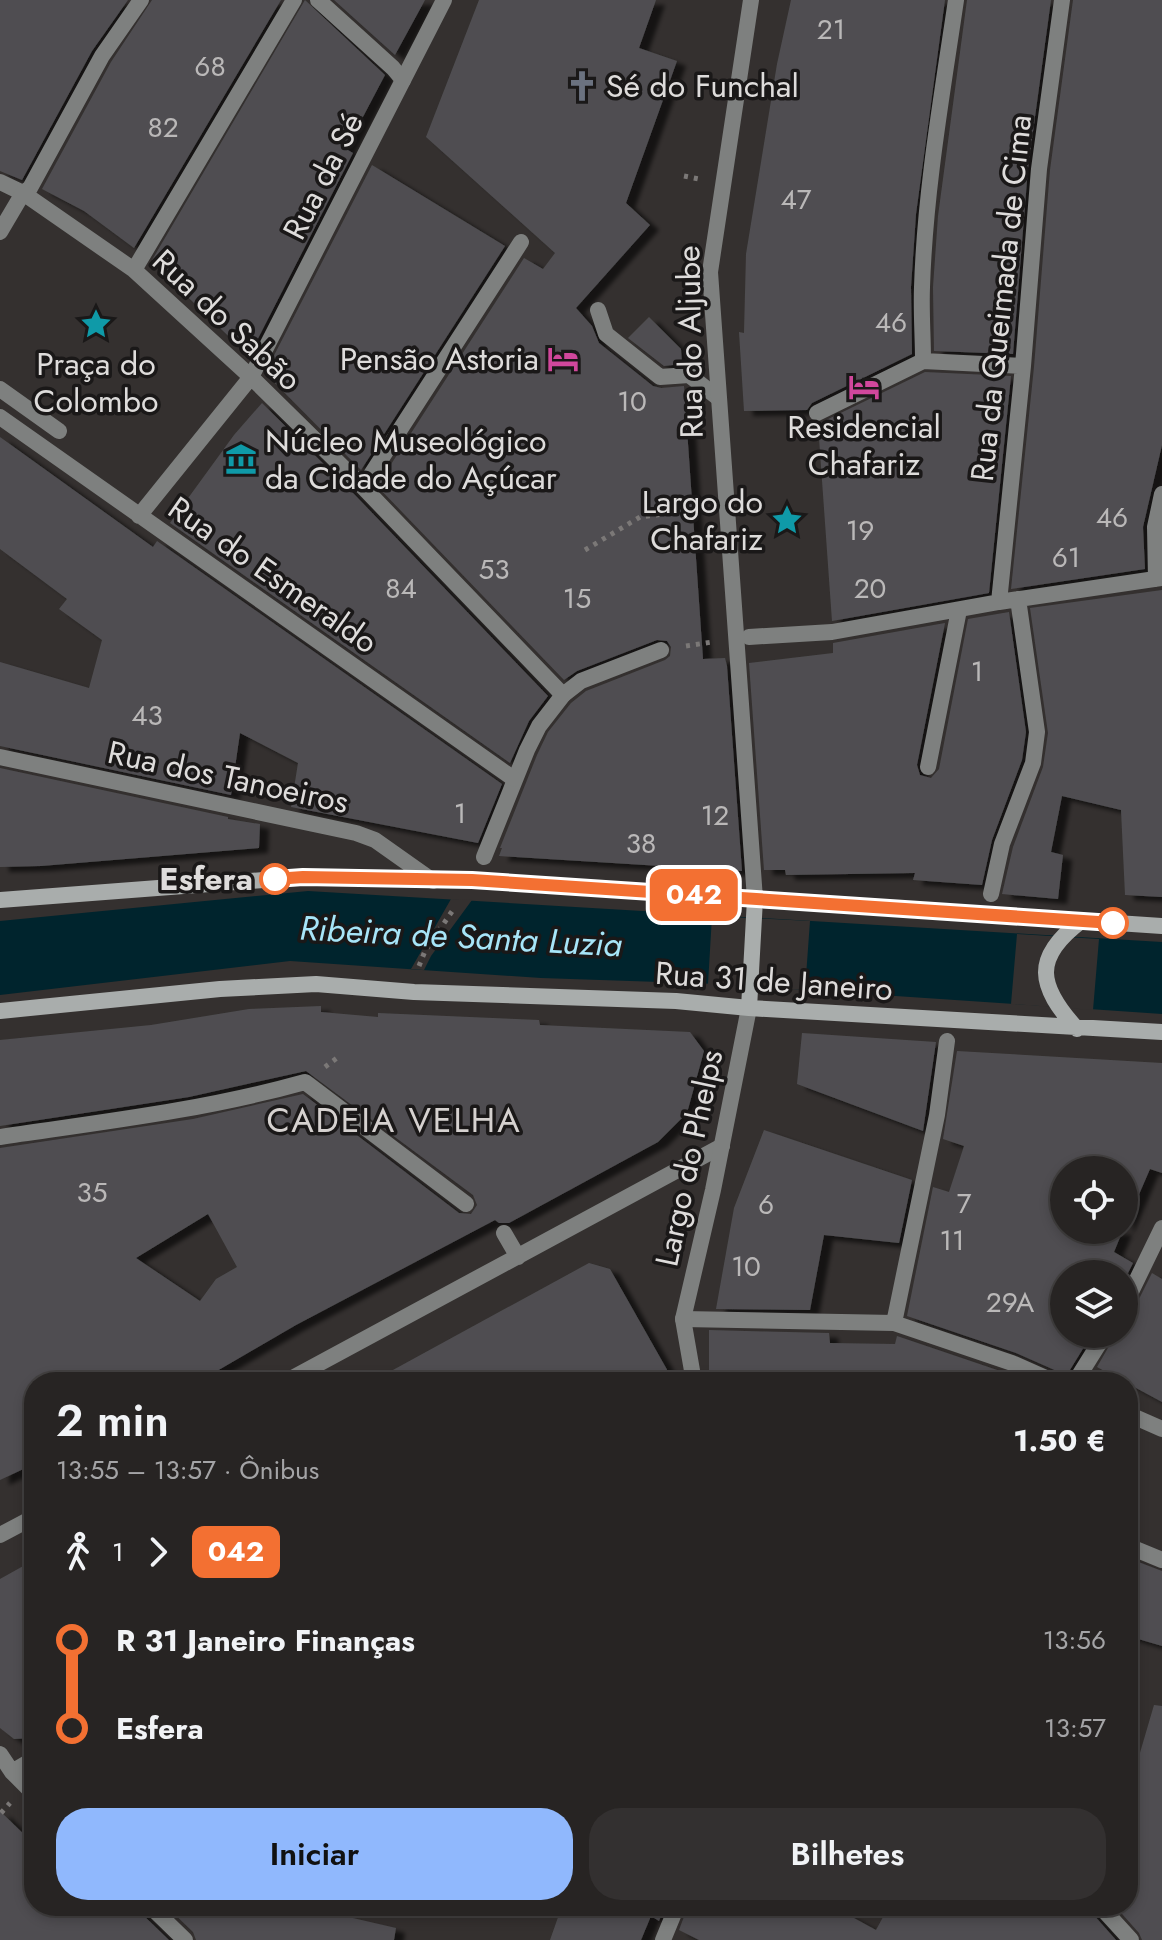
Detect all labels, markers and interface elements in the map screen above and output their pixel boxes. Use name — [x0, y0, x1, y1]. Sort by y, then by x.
house number: 21 — [817, 9, 845, 50]
house number: 68 — [194, 46, 226, 87]
place label: Sé do Funchal — [606, 63, 799, 109]
church icon: Sé do Funchal — [565, 69, 599, 103]
street label: Rua da Sé — [271, 105, 375, 247]
house number: 82 — [147, 107, 179, 148]
street label: Rua da Queimada de Cima — [959, 112, 1043, 484]
house number: 47 — [780, 179, 812, 220]
street label: Rua do Sabão — [142, 239, 312, 401]
street label: Rua do Aljube — [665, 245, 715, 439]
house number: 46 — [875, 302, 907, 343]
place icon: Praça do Colombo — [79, 307, 113, 341]
place label: Pensão Astoria — [340, 336, 539, 382]
place label: Praça do Colombo — [34, 341, 158, 424]
hotel icon: Pensão Astoria — [546, 342, 580, 376]
hotel icon: Residencial Chafariz — [847, 370, 881, 404]
house number: 10 — [617, 381, 647, 422]
place label: Residencial Chafariz — [787, 404, 941, 487]
place label: Núcleo Museológico da Cidade do Açúcar — [265, 418, 557, 501]
museum icon: Núcleo Museológico da Cidade do Açúcar — [224, 442, 258, 476]
place label: Largo do Chafariz — [642, 479, 763, 562]
street label: Rua do Esmeraldo — [159, 485, 387, 665]
house number: 46 — [1096, 497, 1128, 538]
place icon: Largo do Chafariz — [770, 503, 804, 537]
house number: 19 — [846, 510, 874, 551]
house number: 61 — [1052, 537, 1080, 578]
house number: 53 — [478, 549, 510, 590]
house number: 84 — [385, 568, 417, 609]
house number: 20 — [854, 568, 886, 609]
house number: 15 — [563, 578, 591, 619]
house number: 1 — [971, 651, 983, 692]
house number: 43 — [131, 695, 163, 736]
street label: Rua dos Tanoeiros — [103, 729, 353, 825]
house number: 1 — [454, 793, 466, 834]
house number: 12 — [701, 795, 729, 836]
house number: 38 — [626, 823, 656, 864]
place label: Esfera — [159, 856, 253, 902]
marker: Esfera — [260, 864, 290, 894]
line badge: 042 — [648, 869, 740, 921]
text: 042 — [666, 874, 722, 915]
water label: Ribeira de Santa Luzia — [298, 904, 624, 969]
unlabelled marker — [1098, 908, 1128, 938]
street label: Rua 31 de Janeiro — [654, 950, 894, 1012]
street label: Largo do Phelps — [644, 1046, 734, 1270]
district label: CADEIA VELHA — [266, 1096, 522, 1145]
map controls — [1050, 1156, 1138, 1348]
button: locate — [1050, 1156, 1138, 1244]
house number: 35 — [76, 1172, 108, 1213]
house number: 7 — [957, 1183, 972, 1224]
house number: 6 — [758, 1184, 774, 1225]
house number: 11 — [939, 1220, 965, 1261]
house number: 10 — [731, 1246, 761, 1287]
button: layers — [1050, 1260, 1138, 1348]
house number: 29A — [986, 1282, 1035, 1323]
text: 2 min — [56, 1389, 169, 1453]
text: 1.50 € — [1013, 1419, 1106, 1462]
text: 13:55 – 13:57 · Ônibus — [56, 1451, 319, 1489]
icon: walk — [56, 1530, 100, 1574]
icon: forward — [136, 1530, 180, 1574]
text: 042 — [208, 1531, 264, 1572]
text: 1 — [112, 1533, 124, 1571]
text: R 31 Janeiro Finanças — [116, 1619, 415, 1662]
text: 13:56 — [1043, 1621, 1106, 1659]
text: Esfera — [116, 1707, 204, 1750]
text: 13:57 — [1044, 1709, 1106, 1747]
button: Iniciar — [56, 1808, 573, 1900]
button: Bilhetes — [589, 1808, 1106, 1900]

